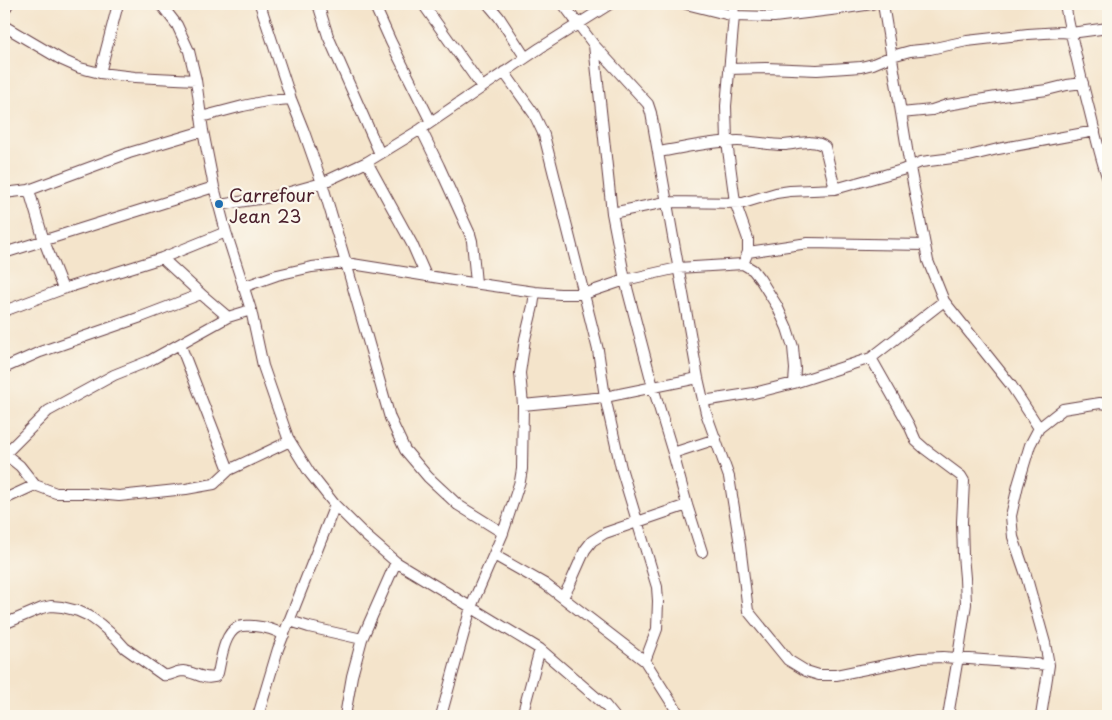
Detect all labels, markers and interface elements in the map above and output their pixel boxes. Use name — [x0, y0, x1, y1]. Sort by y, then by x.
place label: Carrefour Jean 23 — [229, 181, 315, 229]
marker: Carrefour Jean 23 — [213, 198, 225, 210]

